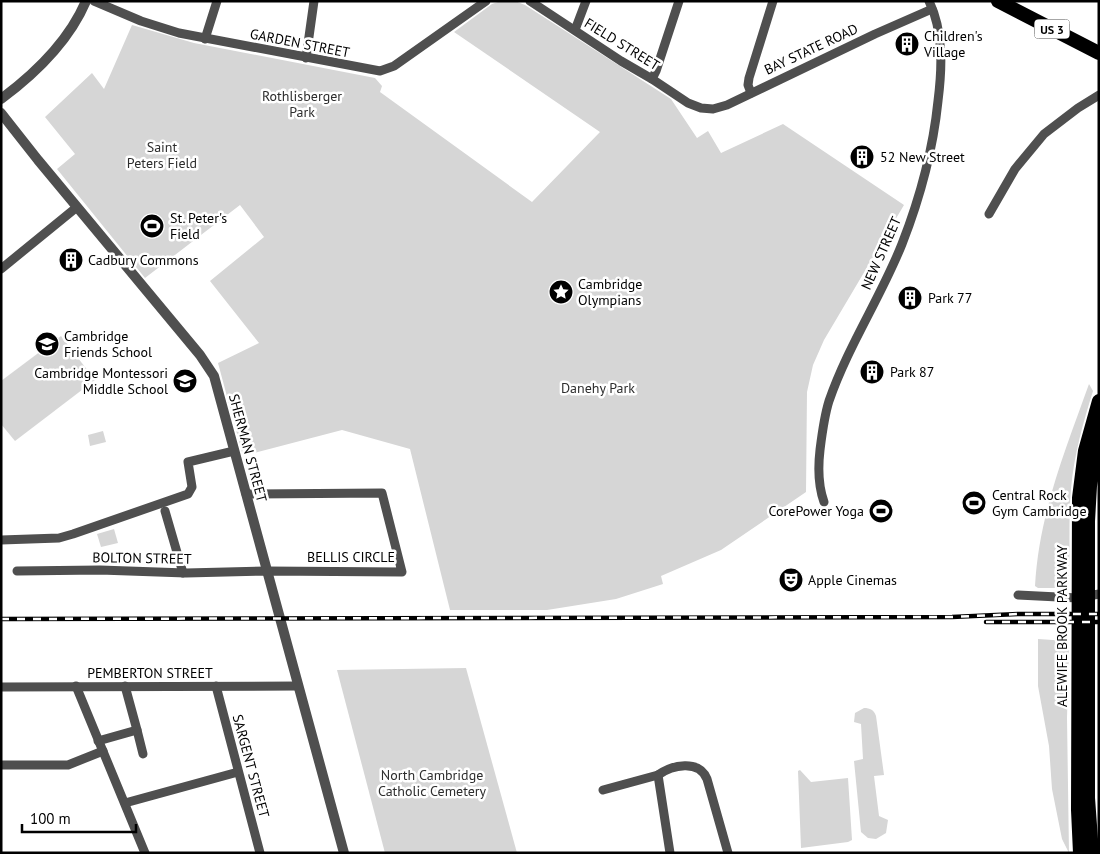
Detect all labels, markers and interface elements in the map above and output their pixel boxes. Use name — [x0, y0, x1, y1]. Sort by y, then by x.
street label: FIELD STREET — [581, 14, 663, 74]
street label: BAY STATE ROAD — [761, 19, 861, 79]
road number: US 3 — [1034, 20, 1070, 38]
street label: GARDEN STREET — [249, 25, 352, 62]
place label: Children's Village — [923, 27, 983, 61]
building icon: Children's Village — [894, 31, 920, 57]
park label: Rothlisberger Park — [262, 87, 342, 121]
park label: Saint Peters Field — [127, 138, 197, 172]
building icon: 52 New Street — [849, 144, 875, 170]
place label: 52 New Street — [880, 148, 965, 166]
place label: St. Peter's Field — [170, 209, 227, 243]
sports icon: St. Peter's Field — [139, 213, 165, 239]
street label: NEW STREET — [857, 213, 905, 292]
building icon: Cadbury Commons — [58, 247, 84, 273]
place label: Cadbury Commons — [88, 251, 199, 269]
place label: Cambridge Olympians — [578, 275, 642, 309]
place icon: Cambridge Olympians — [548, 279, 574, 305]
building icon: Park 77 — [897, 285, 923, 311]
place label: Park 77 — [928, 289, 972, 307]
place label: Cambridge Friends School — [64, 327, 152, 361]
school or university icon: Cambridge Friends School — [34, 331, 60, 357]
building icon: Park 87 — [859, 359, 885, 385]
place label: Park 87 — [890, 363, 934, 381]
place label: Cambridge Montessori Middle School — [34, 364, 168, 398]
school or university icon: Cambridge Montessori Middle School — [172, 368, 198, 394]
park label: Danehy Park — [561, 379, 635, 397]
street label: SHERMAN STREET — [225, 392, 271, 504]
place label: Central Rock Gym Cambridge — [992, 486, 1087, 520]
sports icon: Central Rock Gym Cambridge — [961, 490, 987, 516]
sports icon: CorePower Yoga — [868, 498, 894, 524]
place label: CorePower Yoga — [769, 502, 864, 520]
street label: ALEWIFE BROOK PARKWAY — [1053, 545, 1071, 707]
street label: BOLTON STREET — [92, 548, 192, 568]
street label: BELLIS CIRCLE — [307, 548, 395, 566]
theatre icon: Apple Cinemas — [778, 567, 804, 593]
place label: Apple Cinemas — [808, 571, 897, 589]
street label: PEMBERTON STREET — [87, 664, 213, 682]
street label: SARGENT STREET — [229, 712, 273, 820]
park label: North Cambridge Catholic Cemetery — [378, 766, 487, 800]
scale bar — [22, 802, 136, 834]
text: 100 m — [30, 809, 71, 828]

